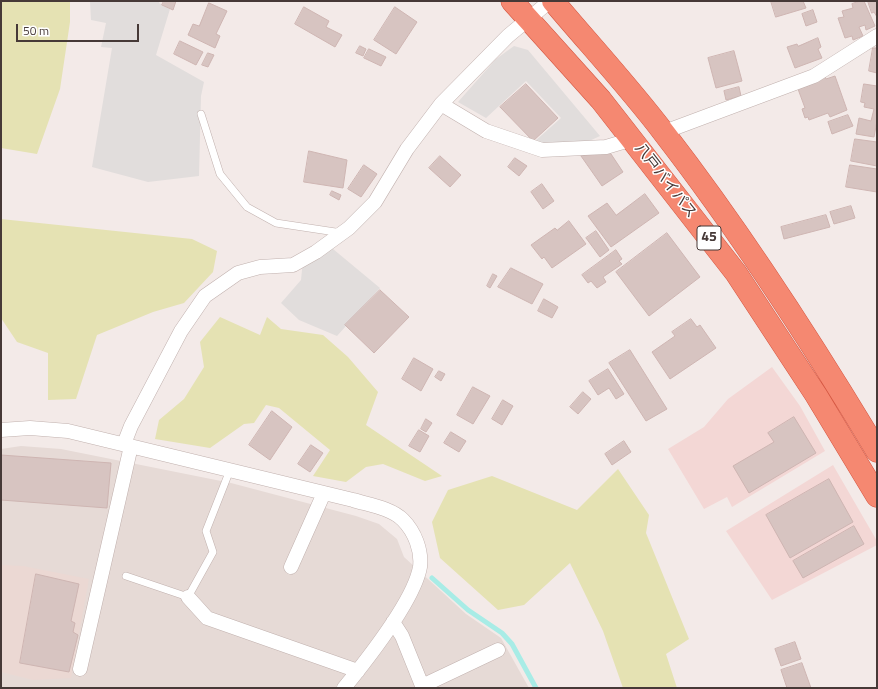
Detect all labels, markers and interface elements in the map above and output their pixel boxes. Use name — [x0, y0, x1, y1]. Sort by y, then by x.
scale bar — [18, 16, 141, 42]
text: 50 m — [23, 21, 49, 40]
street label: 八戸バイパス — [630, 140, 700, 222]
road number: 45 — [697, 226, 721, 250]

